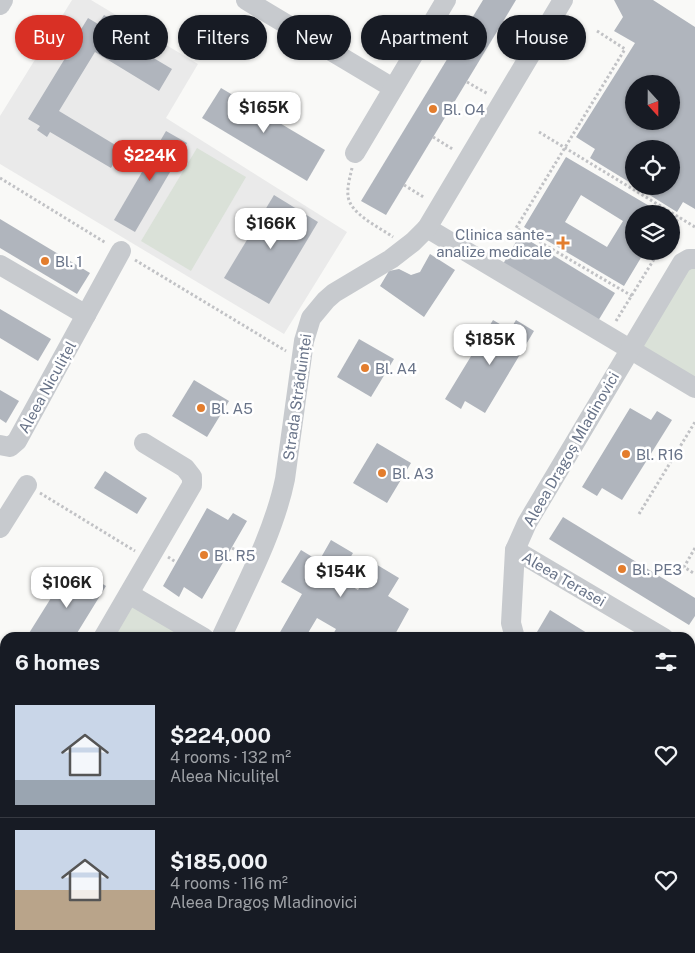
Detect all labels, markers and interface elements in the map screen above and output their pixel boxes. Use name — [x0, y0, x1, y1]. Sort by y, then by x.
chip: Buy — [15, 15, 83, 60]
chip: Rent — [93, 15, 168, 60]
chip: Filters — [178, 15, 267, 60]
chip: New — [277, 15, 351, 60]
chip: Apartment — [361, 15, 487, 60]
chip: House — [497, 15, 586, 60]
north arrow — [625, 75, 680, 130]
map controls — [625, 75, 680, 260]
pin: $165K — [229, 92, 299, 134]
text: $165K — [239, 98, 289, 117]
place label: Bl. O4 — [443, 101, 485, 118]
marker: Bl. O4 — [427, 103, 439, 115]
pin: $224K — [115, 140, 185, 182]
button: locate — [625, 140, 680, 195]
text: $224K — [123, 146, 177, 165]
button: layers — [625, 205, 680, 260]
pin: $166K — [236, 208, 306, 250]
text: $166K — [246, 214, 296, 233]
place label: Clinica sante - analize medicale — [436, 226, 552, 260]
marker: Clinica sante - analize medicale — [556, 236, 570, 250]
place label: Bl. 1 — [55, 253, 83, 270]
marker: Bl. 1 — [39, 255, 51, 267]
pin: $185K — [455, 324, 525, 366]
text: $185K — [465, 330, 515, 349]
street label: Strada Străduinței — [280, 333, 314, 461]
street label: Aleea Niculițel — [15, 338, 79, 436]
place label: Bl. A4 — [375, 360, 417, 377]
marker: Bl. A4 — [359, 362, 371, 374]
street label: Aleea Dragoș Mladinovici — [520, 369, 622, 529]
place label: Bl. A5 — [211, 400, 253, 417]
marker: Bl. A5 — [195, 402, 207, 414]
place label: Bl. R16 — [636, 446, 683, 463]
marker: Bl. R16 — [620, 448, 632, 460]
place label: Bl. A3 — [392, 465, 434, 482]
marker: Bl. A3 — [376, 467, 388, 479]
place label: Bl. R5 — [214, 547, 255, 564]
street label: Aleea Terasei — [519, 548, 609, 610]
marker: Bl. R5 — [198, 549, 210, 561]
pin: $154K — [306, 556, 376, 598]
place label: Bl. PE3 — [632, 561, 682, 578]
text: $154K — [316, 562, 366, 581]
marker: Bl. PE3 — [616, 563, 628, 575]
pin: $106K — [32, 566, 102, 609]
text: $106K — [42, 573, 92, 592]
icon: filters — [652, 648, 680, 676]
text: 6 homes — [15, 650, 100, 675]
text: $224,000 — [170, 723, 271, 748]
icon: home — [55, 725, 115, 785]
icon: heart — [652, 741, 680, 769]
text: 4 rooms · 132 m² — [170, 748, 291, 767]
text: Aleea Niculițel — [170, 767, 279, 786]
text: $185,000 — [170, 849, 268, 874]
icon: home — [55, 850, 115, 910]
icon: heart — [652, 866, 680, 894]
text: 4 rooms · 116 m² — [170, 874, 288, 893]
text: Aleea Dragoș Mladinovici — [170, 893, 357, 912]

